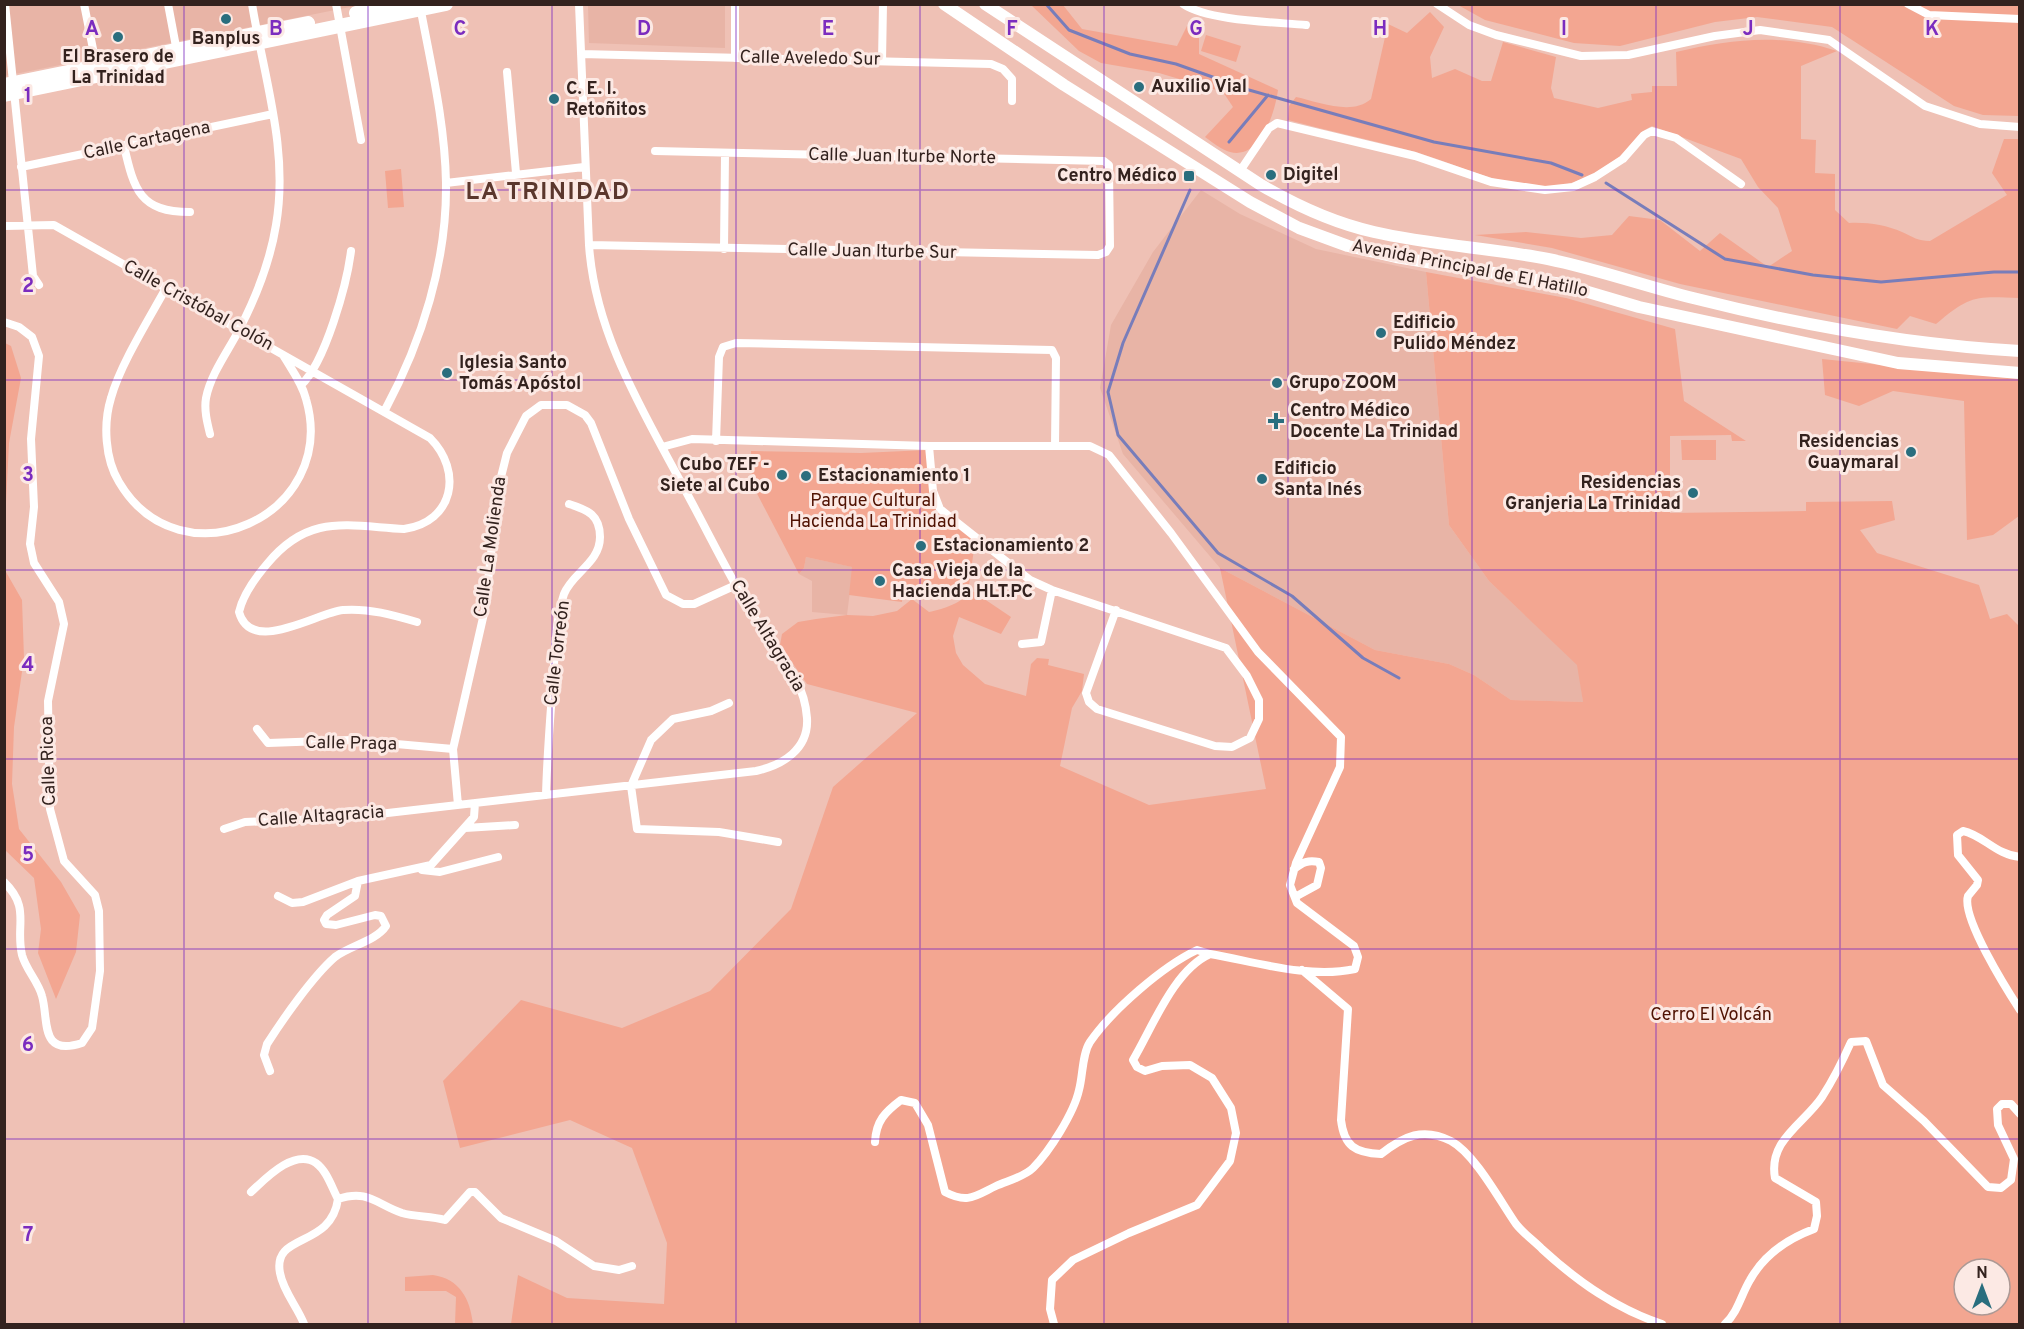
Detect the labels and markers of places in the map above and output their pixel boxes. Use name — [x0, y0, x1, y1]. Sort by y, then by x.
marker: Banplus — [219, 12, 233, 26]
place label: Banplus — [192, 28, 260, 51]
marker: El Brasero de La Trinidad — [111, 30, 125, 44]
place label: El Brasero de La Trinidad — [62, 46, 174, 90]
place label: Auxilio Vial — [1151, 76, 1247, 99]
place label: C. E. I. Retoñitos — [566, 78, 647, 122]
marker: Auxilio Vial — [1132, 80, 1146, 94]
marker: C. E. I. Retoñitos — [547, 92, 561, 106]
place label: Digitel — [1283, 164, 1339, 187]
place label: Centro Médico — [1057, 165, 1177, 188]
marker: Digitel — [1264, 168, 1278, 182]
marker: Centro Médico — [1182, 169, 1196, 183]
place label: Edificio Pulido Méndez — [1393, 312, 1516, 356]
marker: Edificio Pulido Méndez — [1374, 326, 1388, 340]
place label: Iglesia Santo Tomás Apóstol — [459, 352, 581, 396]
marker: Iglesia Santo Tomás Apóstol — [440, 366, 454, 380]
place label: Grupo ZOOM — [1289, 372, 1397, 395]
marker: Grupo ZOOM — [1270, 376, 1284, 390]
place label: Centro Médico Docente La Trinidad — [1290, 400, 1458, 444]
marker: Centro Médico Docente La Trinidad — [1267, 412, 1285, 430]
place label: Residencias Guaymaral — [1798, 431, 1899, 475]
marker: Residencias Guaymaral — [1904, 445, 1918, 459]
place label: Cubo 7EF - Siete al Cubo — [660, 454, 770, 498]
place label: Edificio Santa Inés — [1274, 458, 1362, 502]
place label: Estacionamiento 1 — [818, 465, 970, 488]
marker: Cubo 7EF - Siete al Cubo — [775, 468, 789, 482]
marker: Estacionamiento 1 — [799, 469, 813, 483]
marker: Edificio Santa Inés — [1255, 472, 1269, 486]
place label: Residencias Granjeria La Trinidad — [1505, 472, 1681, 516]
marker: Residencias Granjeria La Trinidad — [1686, 486, 1700, 500]
place label: Estacionamiento 2 — [933, 535, 1089, 558]
marker: Estacionamiento 2 — [914, 539, 928, 553]
place label: Casa Vieja de la Hacienda HLT.PC — [892, 560, 1033, 604]
marker: Casa Vieja de la Hacienda HLT.PC — [873, 574, 887, 588]

